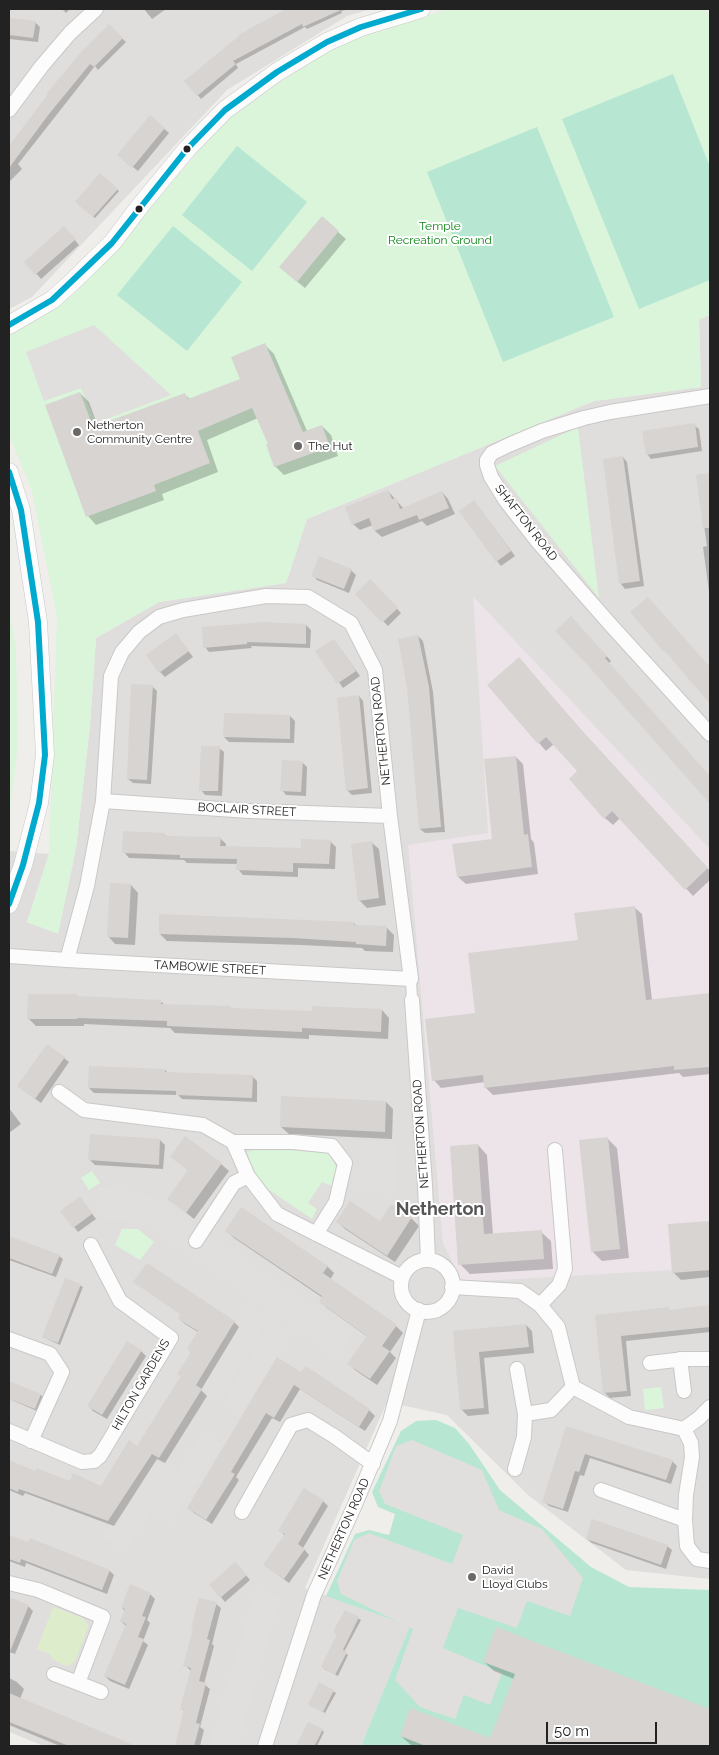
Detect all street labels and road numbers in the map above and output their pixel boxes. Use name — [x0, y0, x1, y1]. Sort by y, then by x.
street label: SHAFTON ROAD — [492, 482, 560, 564]
street label: NETHERTON ROAD — [368, 676, 394, 786]
street label: BOCLAIR STREET — [197, 800, 297, 820]
street label: TAMBOWIE STREET — [154, 958, 266, 978]
street label: NETHERTON ROAD — [410, 1079, 432, 1189]
street label: HILTON GARDENS — [109, 1337, 173, 1433]
street label: NETHERTON ROAD — [315, 1476, 373, 1582]

